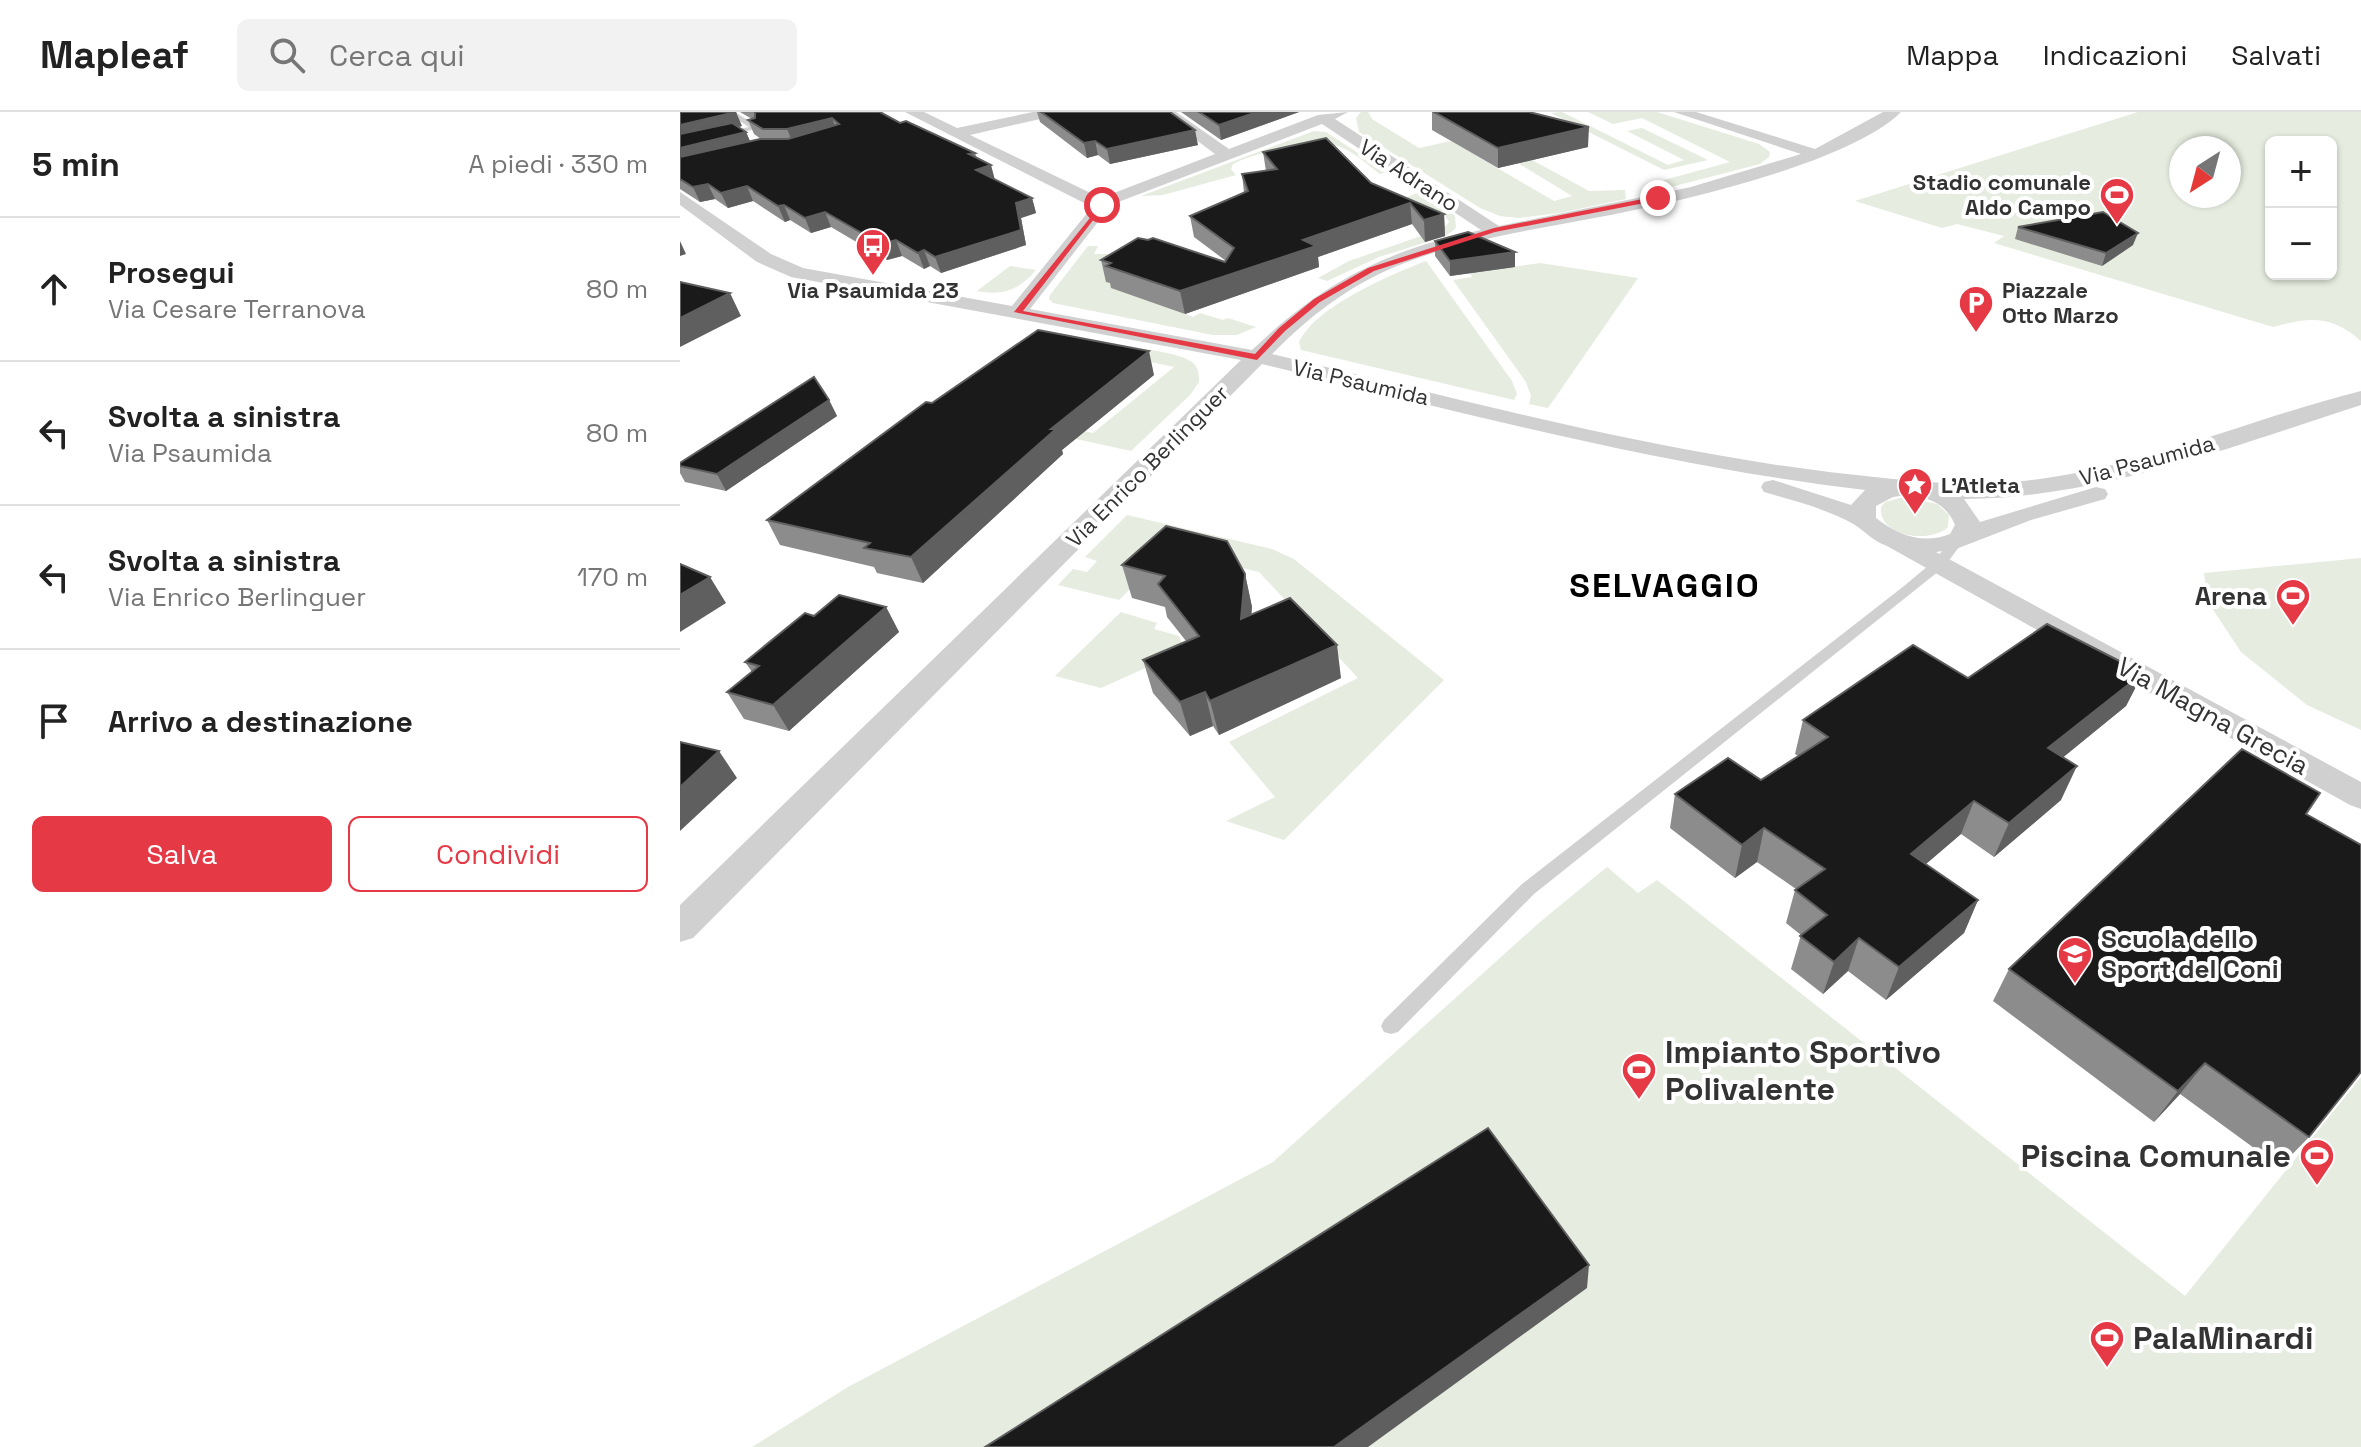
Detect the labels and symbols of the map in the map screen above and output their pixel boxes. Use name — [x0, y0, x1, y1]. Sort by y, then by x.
street label: Via Adrano — [1354, 133, 1464, 217]
north arrow — [2169, 136, 2241, 208]
place label: Stadio comunale Aldo Campo — [1913, 168, 2091, 221]
sports icon: Stadio comunale Aldo Campo — [2098, 176, 2136, 226]
route end — [1640, 180, 1676, 216]
route start — [1084, 187, 1120, 223]
bus stop icon: Via Psaumida 23 — [854, 227, 892, 277]
place label: Via Psaumida 23 — [787, 276, 959, 304]
place label: Piazzale Otto Marzo — [2002, 276, 2119, 329]
parking icon: Piazzale Otto Marzo — [1957, 284, 1995, 334]
street label: Via Psaumida — [1290, 353, 1432, 411]
street label: Via Enrico Berlinguer — [1060, 379, 1234, 553]
street label: Via Psaumida — [2076, 428, 2218, 491]
place icon: L'Atleta — [1896, 466, 1934, 516]
place label: L'Atleta — [1941, 471, 2020, 499]
district label: SELVAGGIO — [1569, 564, 1761, 607]
sports icon: Arena — [2274, 577, 2312, 627]
place label: Arena — [2195, 579, 2267, 613]
street label: Via Magna Grecia — [2111, 649, 2315, 783]
place label: Scuola dello Sport del Coni — [2101, 922, 2279, 986]
school or university icon: Scuola dello Sport del Coni — [2056, 935, 2094, 985]
place label: Impianto Sportivo Polivalente — [1665, 1032, 1941, 1109]
sports icon: Impianto Sportivo Polivalente — [1620, 1051, 1658, 1101]
place label: Piscina Comunale — [2021, 1136, 2291, 1176]
sports icon: Piscina Comunale — [2298, 1137, 2336, 1187]
place label: PalaMinardi — [2133, 1318, 2313, 1358]
sports icon: PalaMinardi — [2088, 1319, 2126, 1369]

